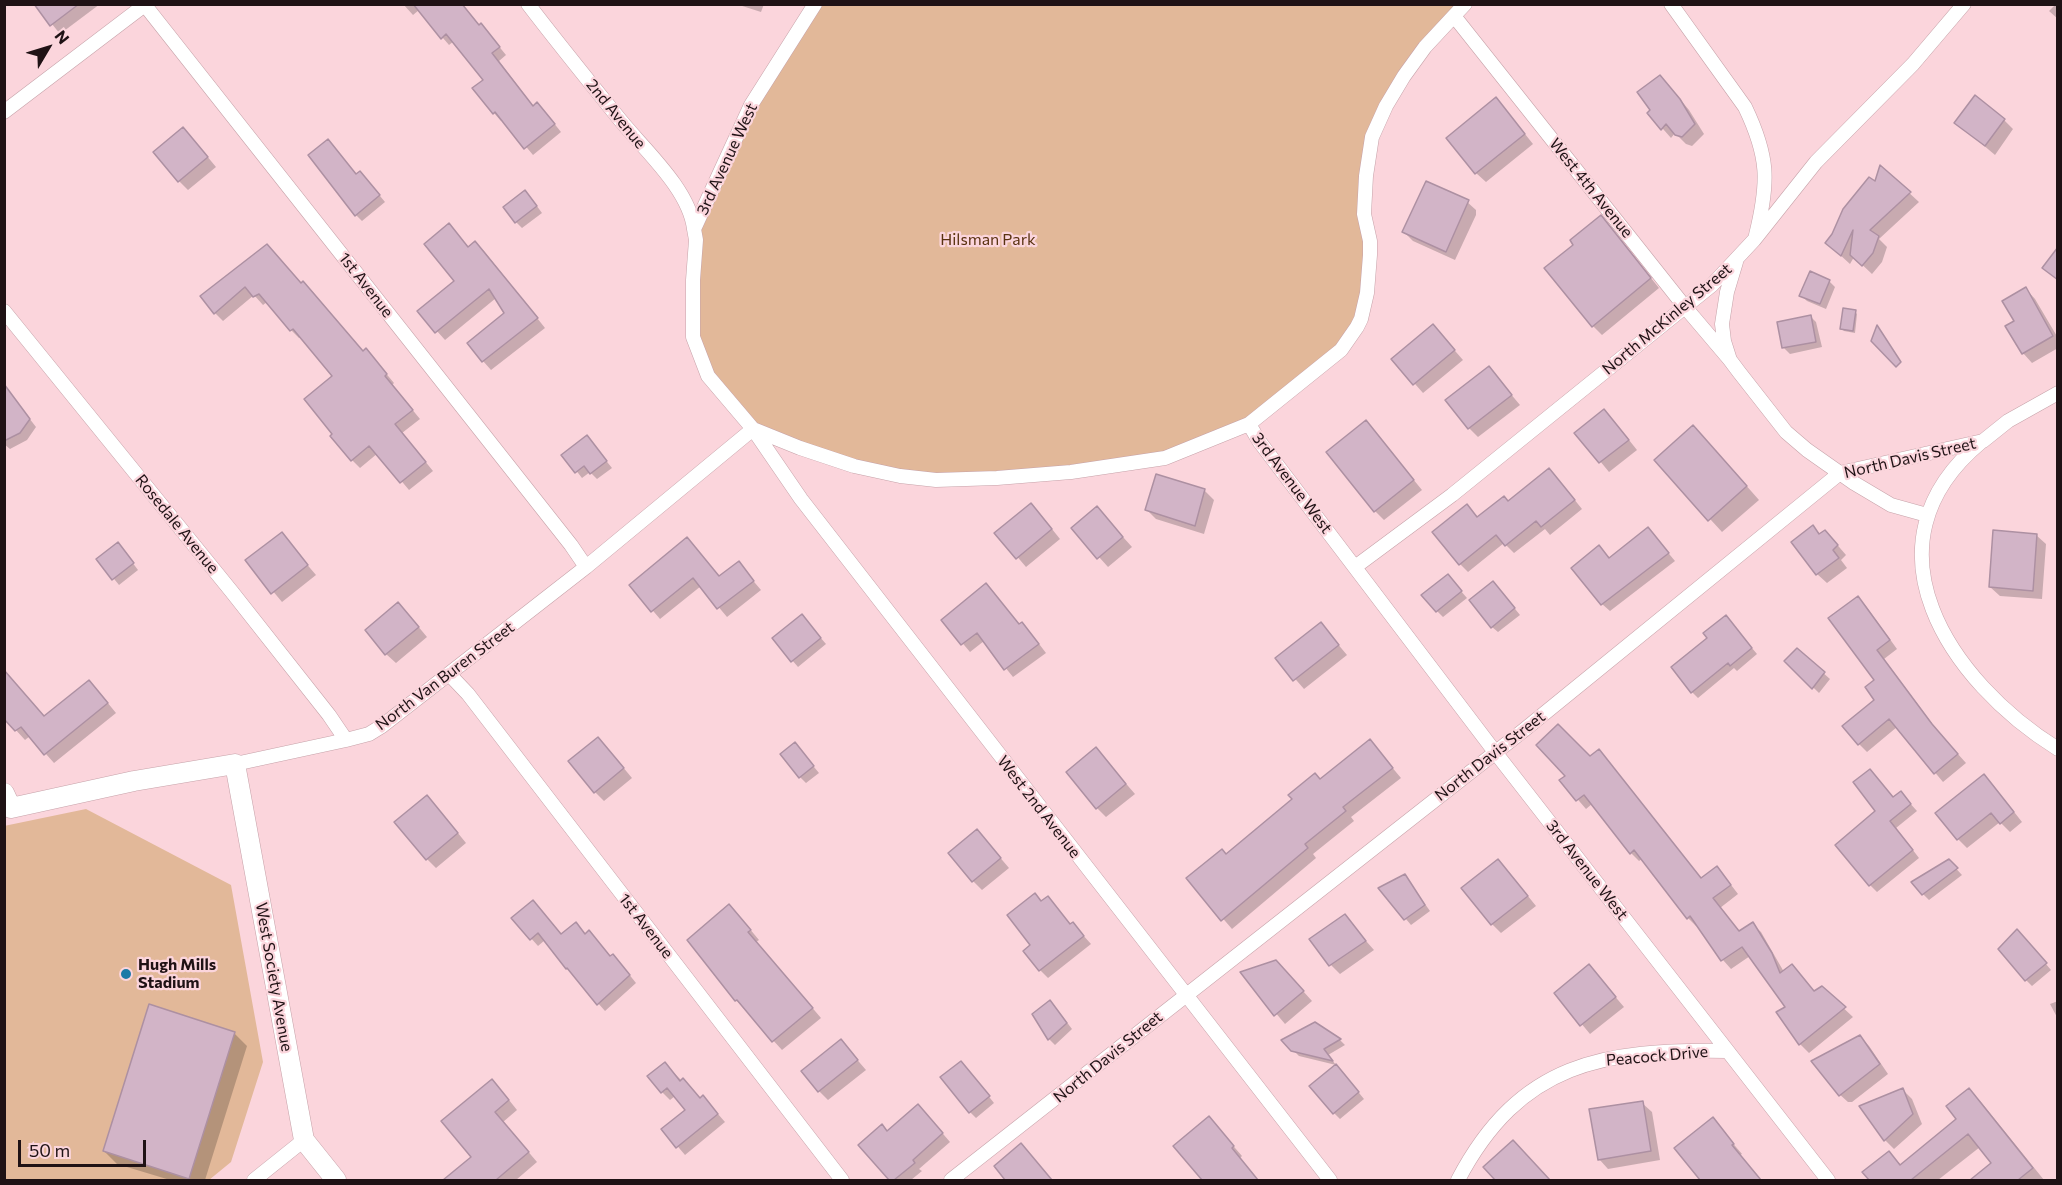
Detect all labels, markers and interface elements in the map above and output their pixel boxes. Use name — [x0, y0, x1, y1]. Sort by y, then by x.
north arrow — [18, 18, 78, 78]
text: N — [51, 26, 74, 47]
street label: 2nd Avenue — [582, 75, 650, 153]
street label: 3rd Avenue West — [693, 100, 761, 218]
street label: West 4th Avenue — [1545, 134, 1637, 242]
park label: Hilsman Park — [940, 230, 1036, 250]
street label: 1st Avenue — [335, 249, 397, 321]
street label: North McKinley Street — [1598, 259, 1736, 379]
street label: 3rd Avenue West — [1248, 429, 1336, 537]
street label: North Davis Street — [1842, 433, 1978, 483]
street label: Rosedale Avenue — [131, 471, 223, 577]
street label: North Van Buren Street — [372, 618, 518, 734]
street label: North Davis Street — [1431, 707, 1549, 805]
street label: West 2nd Avenue — [993, 752, 1085, 862]
street label: 3rd Avenue West — [1542, 816, 1632, 924]
street label: 1st Avenue — [615, 890, 677, 962]
street label: West Society Avenue — [251, 901, 297, 1053]
place label: Hugh Mills Stadium — [138, 955, 216, 993]
marker: Hugh Mills Stadium — [119, 967, 133, 981]
street label: North Davis Street — [1050, 1007, 1166, 1107]
street label: Peacock Drive — [1605, 1042, 1709, 1070]
scale bar — [21, 1128, 148, 1166]
text: 50 m — [29, 1139, 70, 1161]

